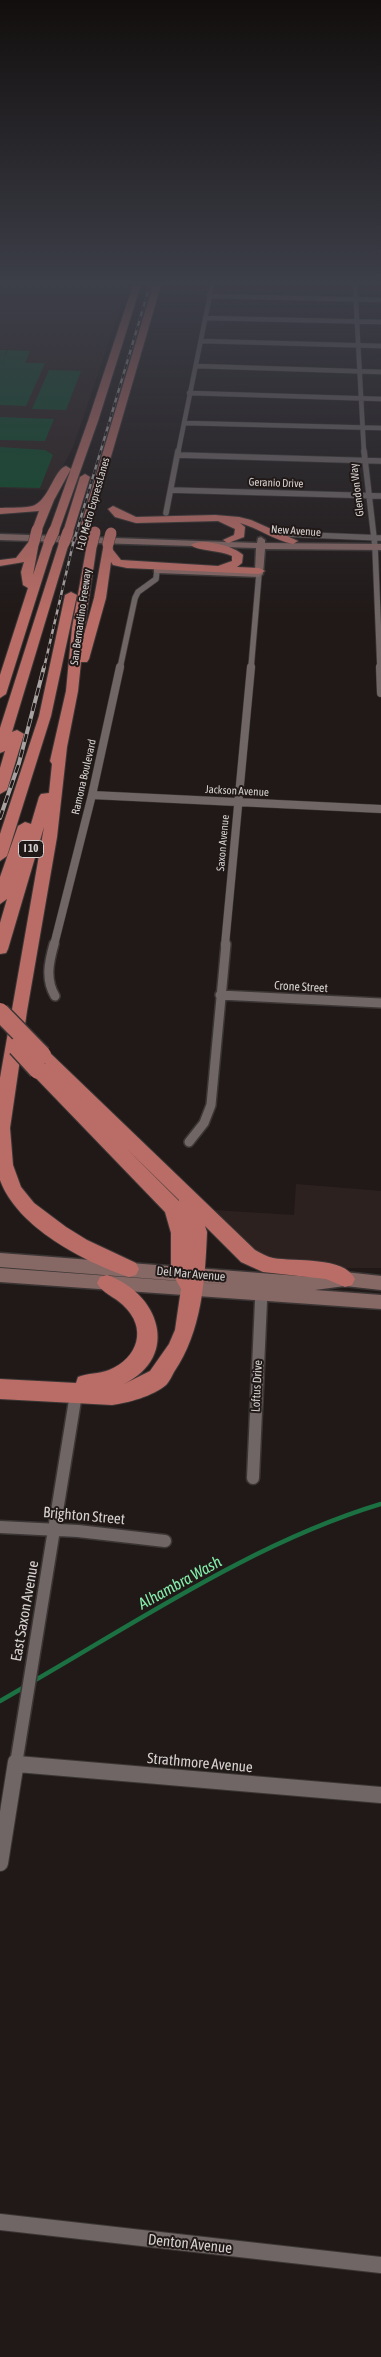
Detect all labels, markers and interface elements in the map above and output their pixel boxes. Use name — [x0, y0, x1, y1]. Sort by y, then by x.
street label: I-10 Metro ExpressLanes — [73, 456, 113, 552]
street label: Glendon Way — [347, 463, 367, 517]
street label: Geranio Drive — [248, 475, 304, 491]
street label: New Avenue — [271, 523, 321, 539]
street label: San Bernardino Freeway — [68, 568, 94, 666]
street label: Ramona Boulevard — [69, 738, 99, 816]
street label: Jackson Avenue — [205, 783, 269, 799]
street label: Saxon Avenue — [214, 814, 232, 872]
road number: I 10 — [18, 841, 44, 858]
street label: Crone Street — [274, 978, 328, 996]
street label: Del Mar Avenue — [156, 1264, 226, 1284]
street label: Loftus Drive — [248, 1360, 266, 1412]
street label: Brighton Street — [42, 1503, 126, 1529]
water label: Alhambra Wash — [135, 1552, 225, 1614]
street label: East Saxon Avenue — [7, 1559, 43, 1663]
street label: Strathmore Avenue — [146, 1749, 254, 1777]
street label: Denton Avenue — [147, 2231, 233, 2257]

